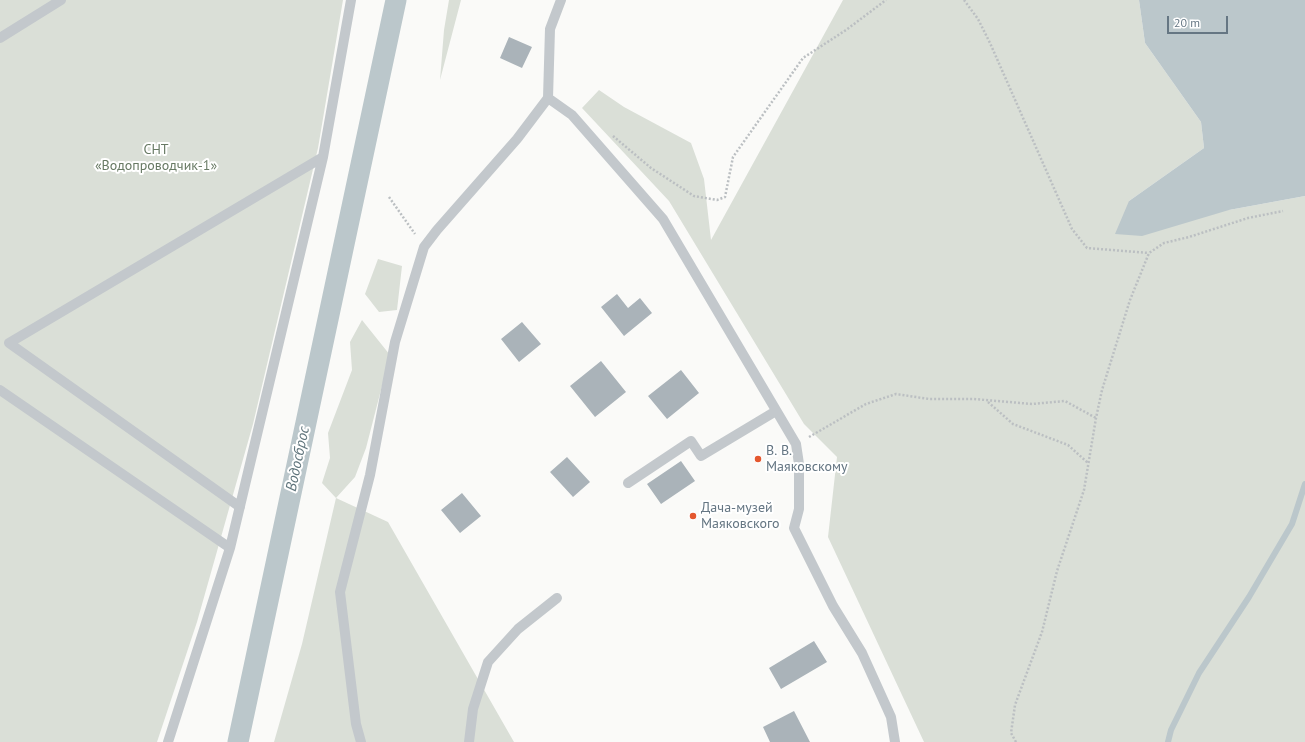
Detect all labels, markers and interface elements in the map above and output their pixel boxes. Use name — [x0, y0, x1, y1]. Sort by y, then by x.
scale bar — [1169, 8, 1230, 34]
text: 20 m — [1174, 15, 1200, 30]
park label: СНТ «Водопроводчик-1» — [95, 142, 217, 174]
water label: Водосброс — [282, 425, 314, 493]
place label: В. В. Маяковскому — [766, 443, 848, 476]
marker: В. В. Маяковскому — [753, 454, 763, 464]
place label: Дача-музей Маяковского — [701, 500, 779, 532]
marker: Дача-музей Маяковского — [688, 511, 698, 521]

